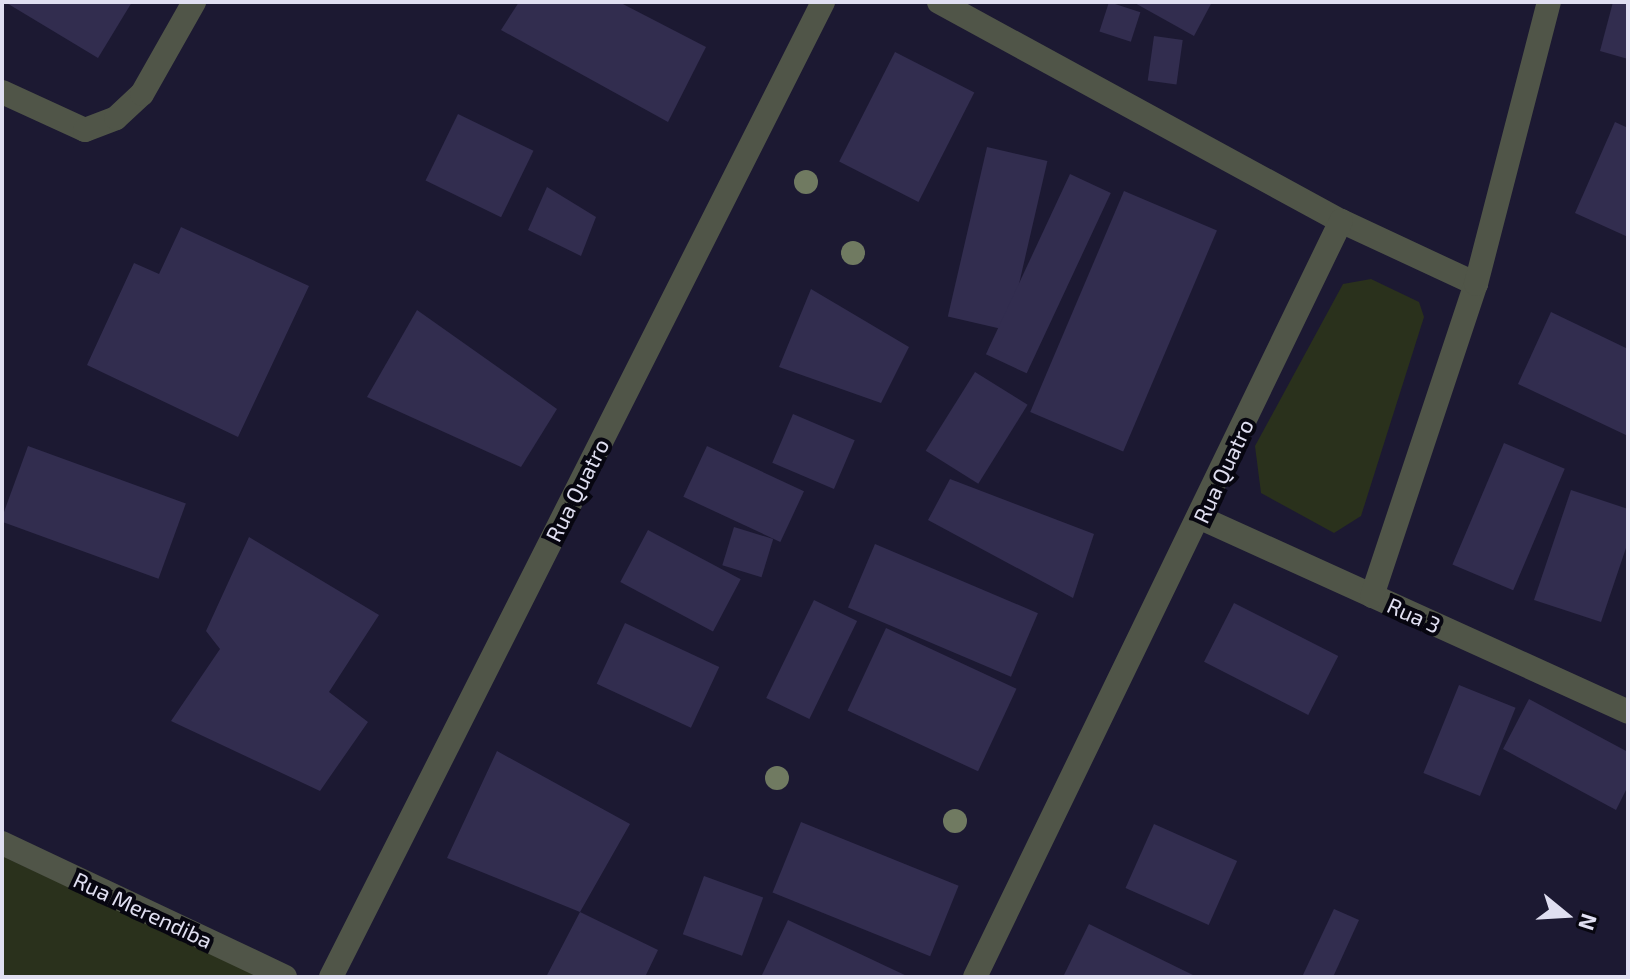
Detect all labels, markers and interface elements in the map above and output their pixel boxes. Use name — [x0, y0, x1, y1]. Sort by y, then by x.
street label: Rua Quatro — [1187, 415, 1259, 527]
street label: Rua Quatro — [540, 434, 614, 546]
street label: Rua 3 — [1383, 592, 1445, 638]
street label: Rua Merendiba — [69, 866, 217, 954]
north arrow — [1526, 875, 1606, 955]
text: N — [1574, 911, 1604, 934]

